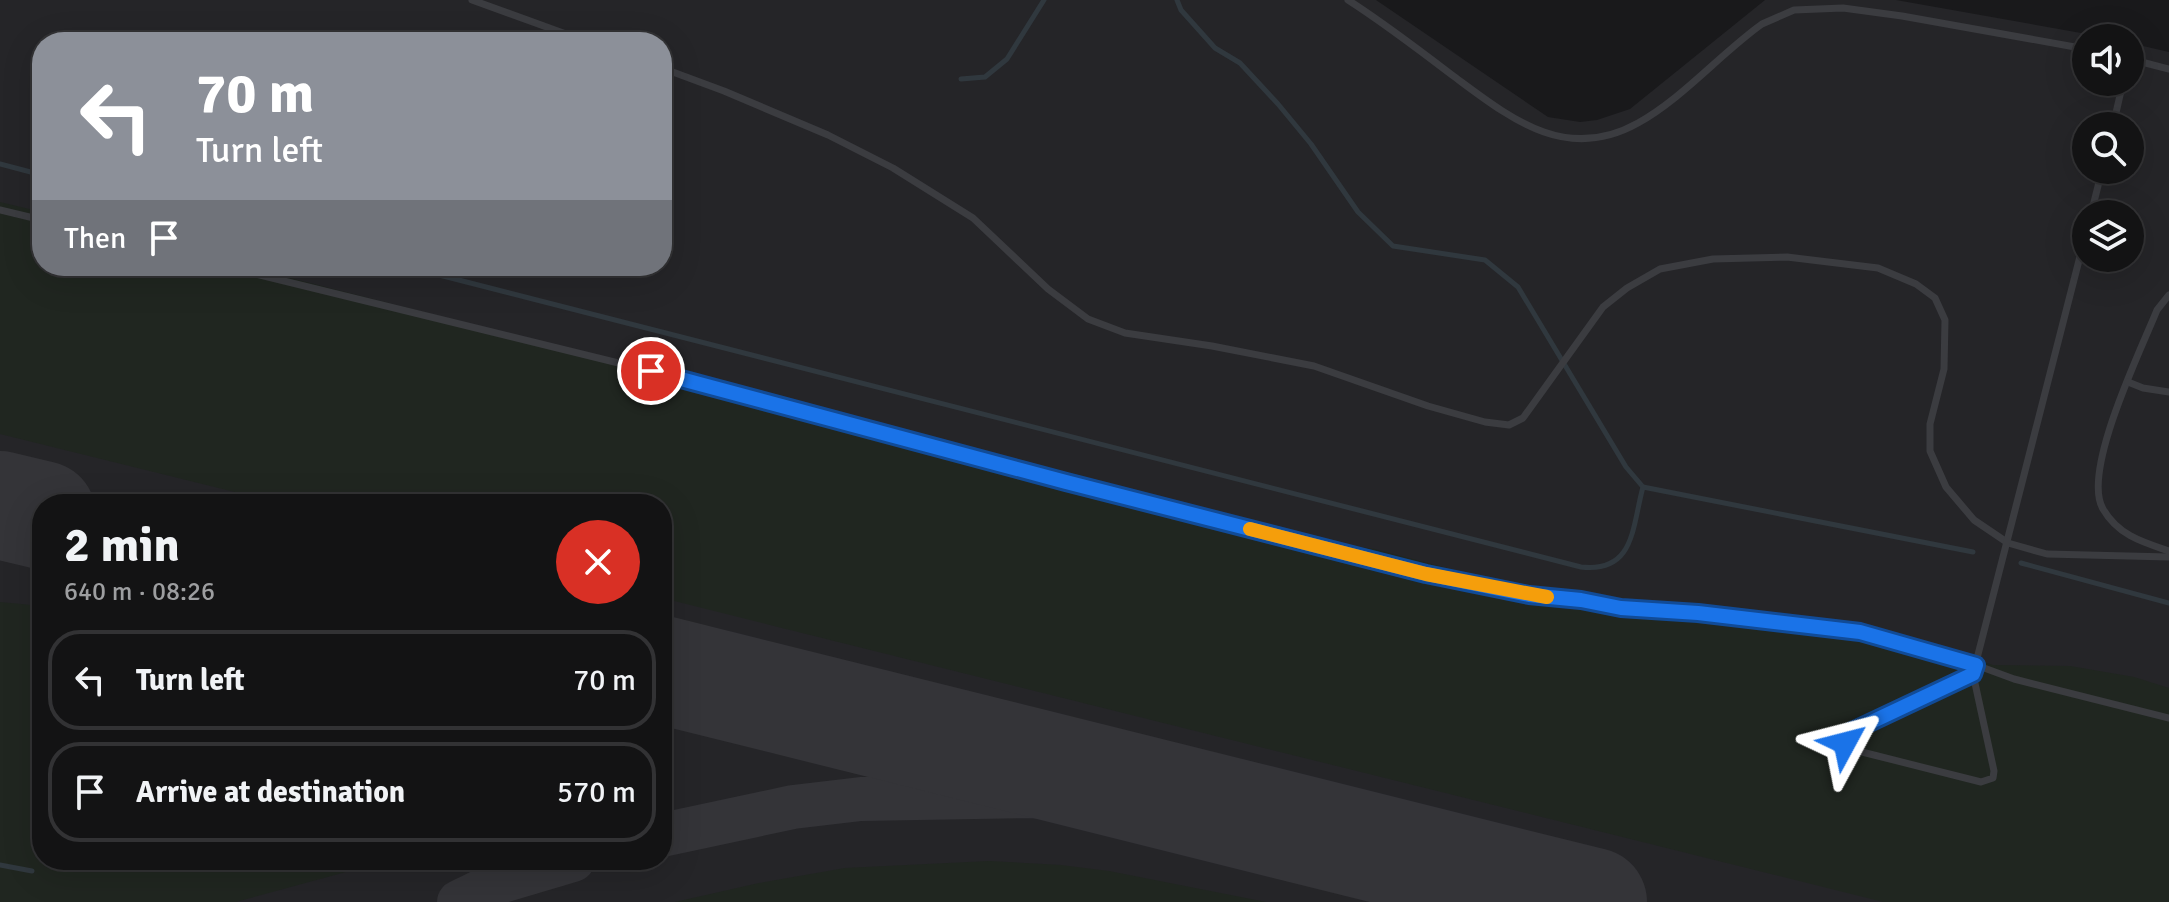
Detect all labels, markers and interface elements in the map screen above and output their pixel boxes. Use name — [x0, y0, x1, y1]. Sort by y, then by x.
map controls — [2072, 24, 2144, 272]
button: sound — [2072, 24, 2144, 96]
text: 70 m — [196, 59, 314, 128]
icon: left — [64, 64, 168, 168]
button: search — [2072, 112, 2144, 184]
text: Turn left — [196, 128, 323, 173]
button: layers — [2072, 200, 2144, 272]
icon: arrive — [142, 216, 186, 260]
text: Then — [64, 220, 126, 257]
pin — [617, 337, 685, 405]
icon: arrive — [629, 349, 673, 393]
text: 2 min — [64, 516, 180, 575]
button: close — [556, 520, 640, 604]
text: 640 m · 08:26 — [64, 576, 215, 608]
icon: left — [68, 658, 112, 702]
text: Turn left — [136, 662, 245, 699]
text: 70 m — [573, 662, 636, 699]
position arrow — [1803, 701, 1887, 785]
icon: arrive — [68, 770, 112, 814]
text: Arrive at destination — [136, 774, 405, 811]
text: 570 m — [557, 774, 636, 811]

